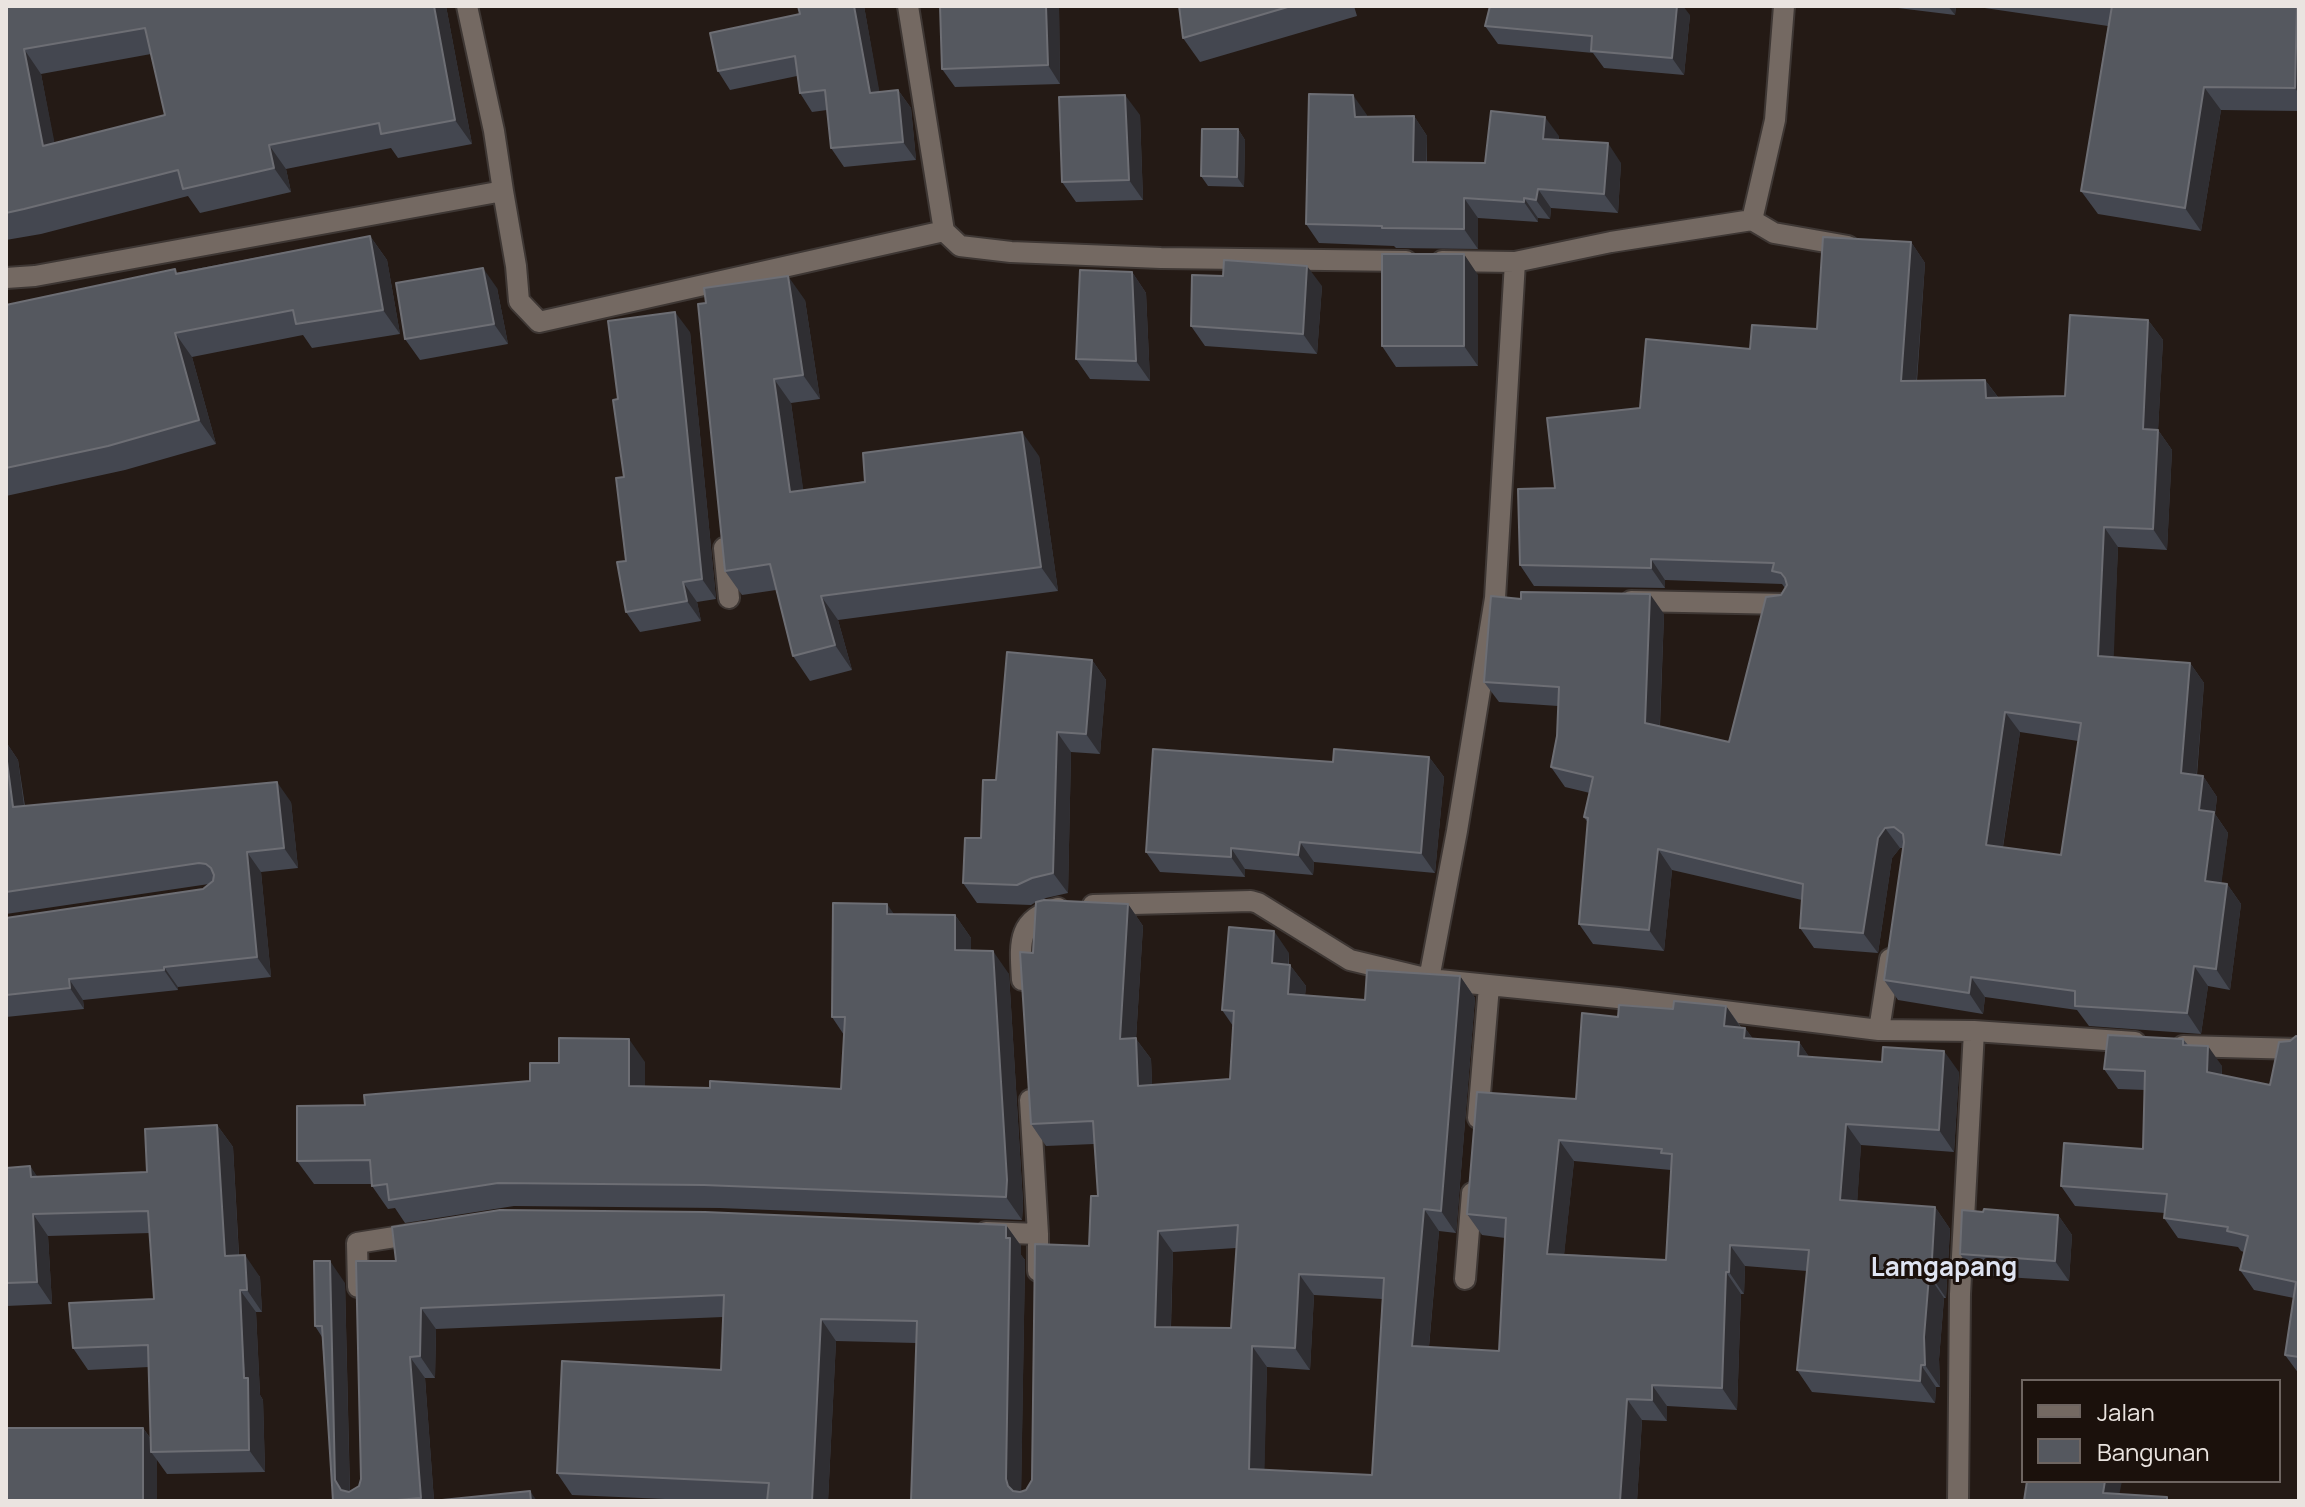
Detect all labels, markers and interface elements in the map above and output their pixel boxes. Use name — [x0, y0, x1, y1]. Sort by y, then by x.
district label: Lamgapang — [1871, 1253, 2017, 1285]
legend — [2021, 1379, 2281, 1483]
text: Jalan — [2097, 1395, 2155, 1428]
text: Bangunan — [2097, 1435, 2210, 1468]

